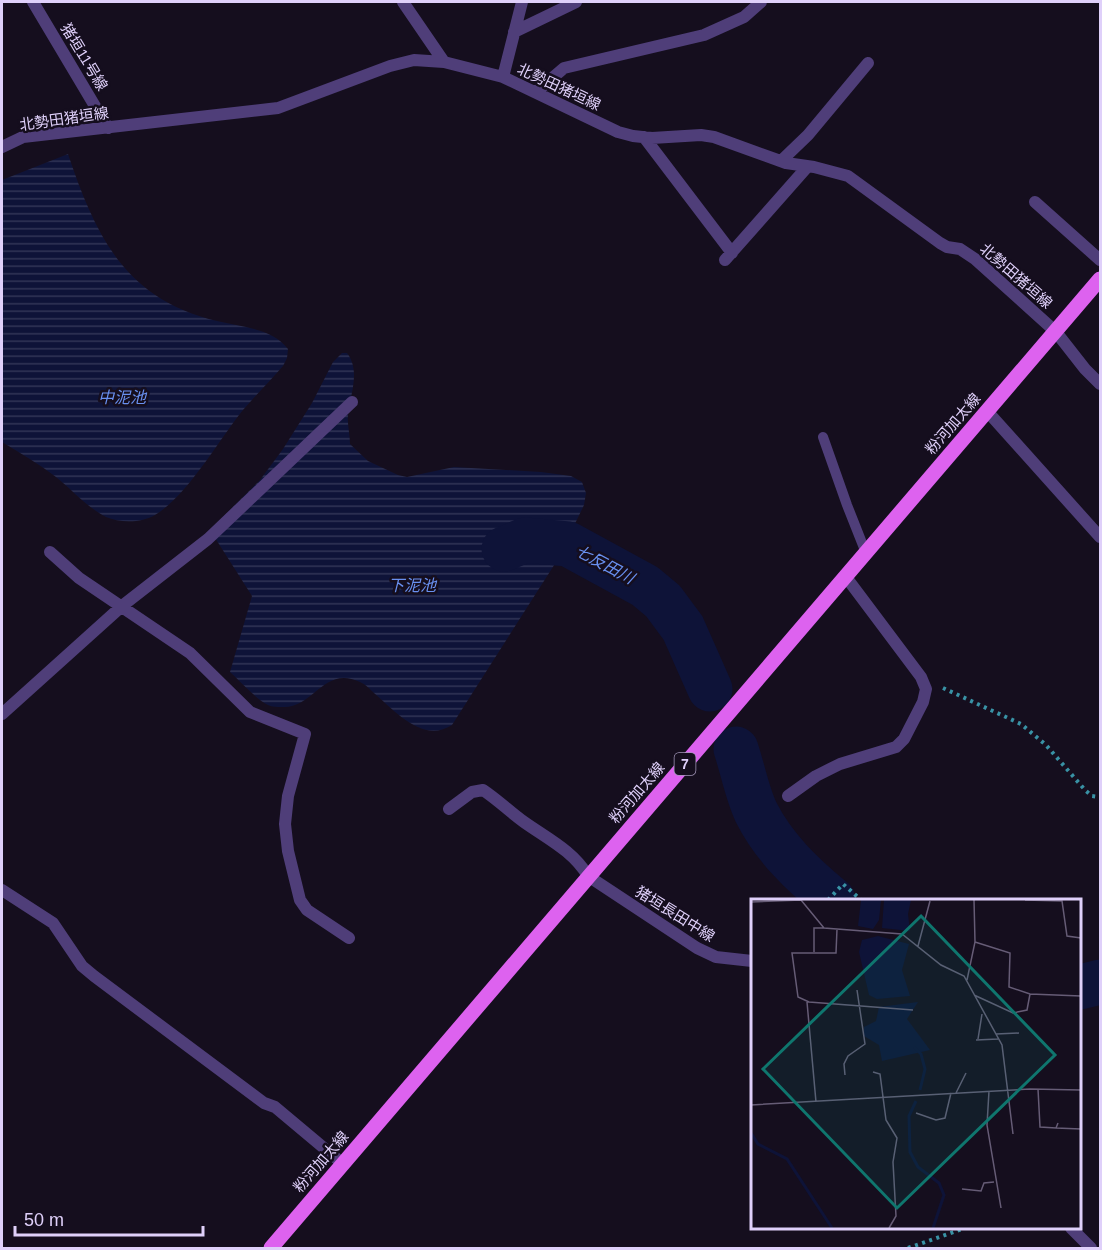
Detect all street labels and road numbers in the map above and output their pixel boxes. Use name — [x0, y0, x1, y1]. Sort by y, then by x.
street label: 猪垣11号線 — [58, 20, 111, 94]
street label: 北勢田猪垣線 — [515, 60, 604, 113]
street label: 北勢田猪垣線 — [18, 104, 110, 133]
street label: 北勢田猪垣線 — [977, 240, 1056, 312]
street label: 粉河加太線 — [922, 390, 984, 458]
road number: 7 — [674, 753, 696, 775]
street label: 粉河加太線 — [606, 759, 668, 827]
street label: 猪垣長田中線 — [633, 883, 718, 945]
street label: 粉河加太線 — [290, 1128, 352, 1196]

